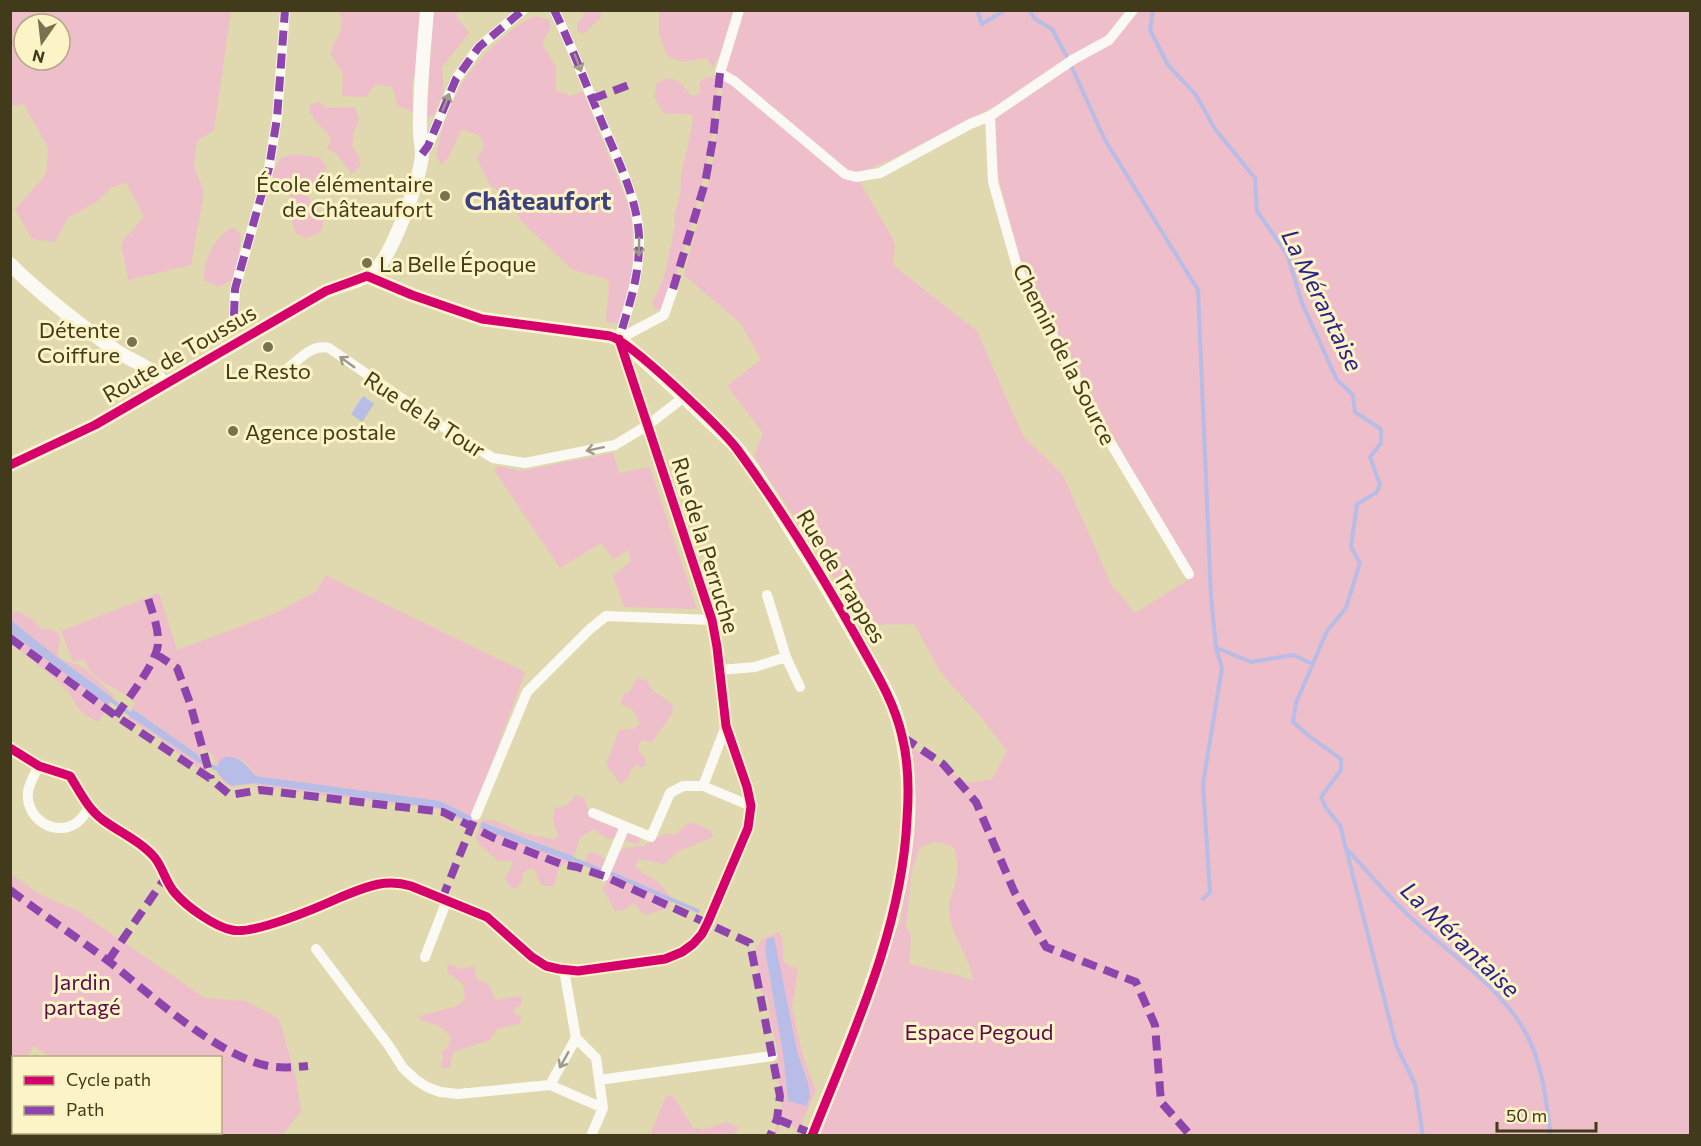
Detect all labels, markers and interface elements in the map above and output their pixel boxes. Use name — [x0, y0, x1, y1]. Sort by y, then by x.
north arrow — [12, 12, 72, 72]
text: N — [30, 46, 46, 68]
one-way arrow — [573, 54, 584, 72]
one-way arrow — [441, 93, 452, 111]
place label: École élémentaire de Châteaufort — [256, 170, 433, 222]
district label: Châteaufort — [465, 184, 611, 215]
marker: École élémentaire de Châteaufort — [438, 189, 452, 203]
water label: La Mérantaise — [1276, 224, 1370, 376]
one-way arrow — [633, 237, 644, 257]
place label: La Belle Époque — [379, 250, 536, 277]
marker: La Belle Époque — [360, 256, 374, 270]
street label: Chemin de la Source — [1008, 259, 1122, 449]
street label: Route de Toussus — [97, 298, 261, 408]
place label: Détente Coiffure — [37, 316, 120, 368]
marker: Détente Coiffure — [125, 335, 139, 349]
marker: Le Resto — [261, 340, 275, 354]
one-way arrow — [340, 355, 356, 368]
place label: Le Resto — [225, 357, 311, 384]
street label: Rue de la Tour — [359, 365, 491, 463]
place label: Agence postale — [245, 418, 396, 445]
marker: Agence postale — [226, 424, 240, 438]
one-way arrow — [586, 444, 606, 455]
street label: Rue de la Perruche — [666, 454, 746, 636]
street label: Rue de Trappes — [791, 504, 893, 648]
water label: La Mérantaise — [1395, 875, 1527, 1003]
park label: Jardin partagé — [43, 968, 121, 1020]
park label: Espace Pegoud — [904, 1018, 1054, 1045]
one-way arrow — [558, 1051, 569, 1069]
legend — [12, 1056, 222, 1134]
text: Cycle path — [66, 1068, 151, 1090]
scale bar — [1497, 1095, 1596, 1133]
text: Path — [66, 1098, 104, 1120]
text: 50 m — [1506, 1104, 1547, 1126]

